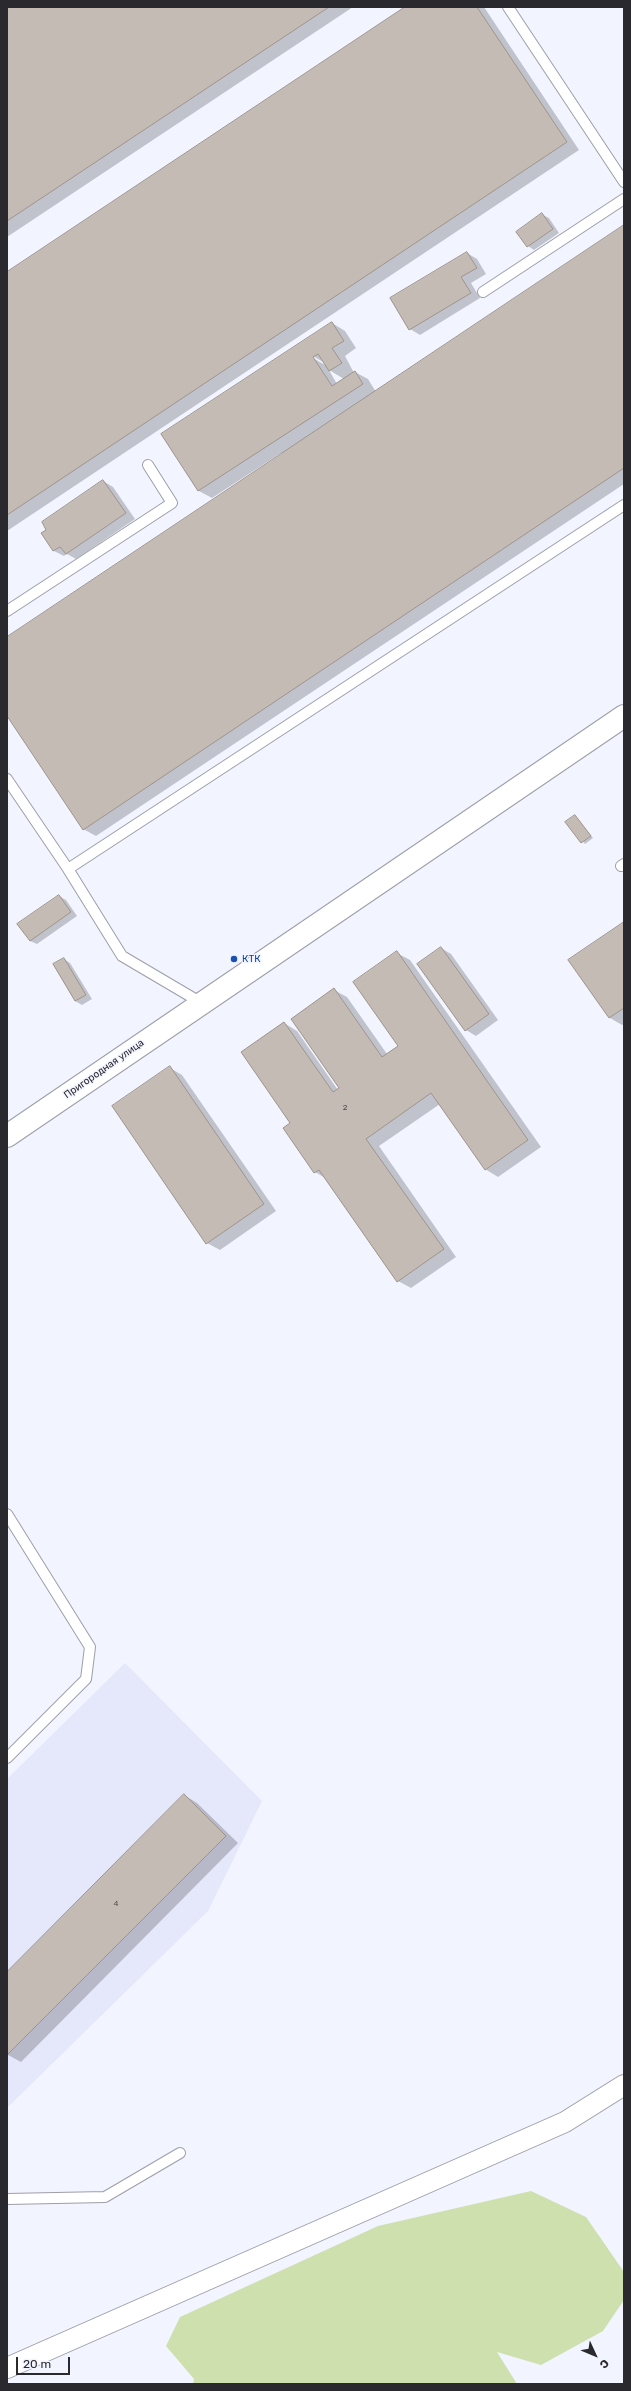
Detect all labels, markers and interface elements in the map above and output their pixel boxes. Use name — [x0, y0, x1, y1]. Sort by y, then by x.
place label: КТК — [242, 953, 261, 965]
marker: КТК — [229, 954, 239, 964]
street label: Пригородная улица — [62, 1037, 146, 1101]
house number: 2 — [343, 1103, 347, 1113]
house number: 4 — [114, 1899, 118, 1909]
north arrow — [575, 2335, 615, 2375]
scale bar — [18, 2349, 72, 2375]
text: С — [597, 2356, 611, 2371]
text: 20 m — [23, 2357, 51, 2371]

